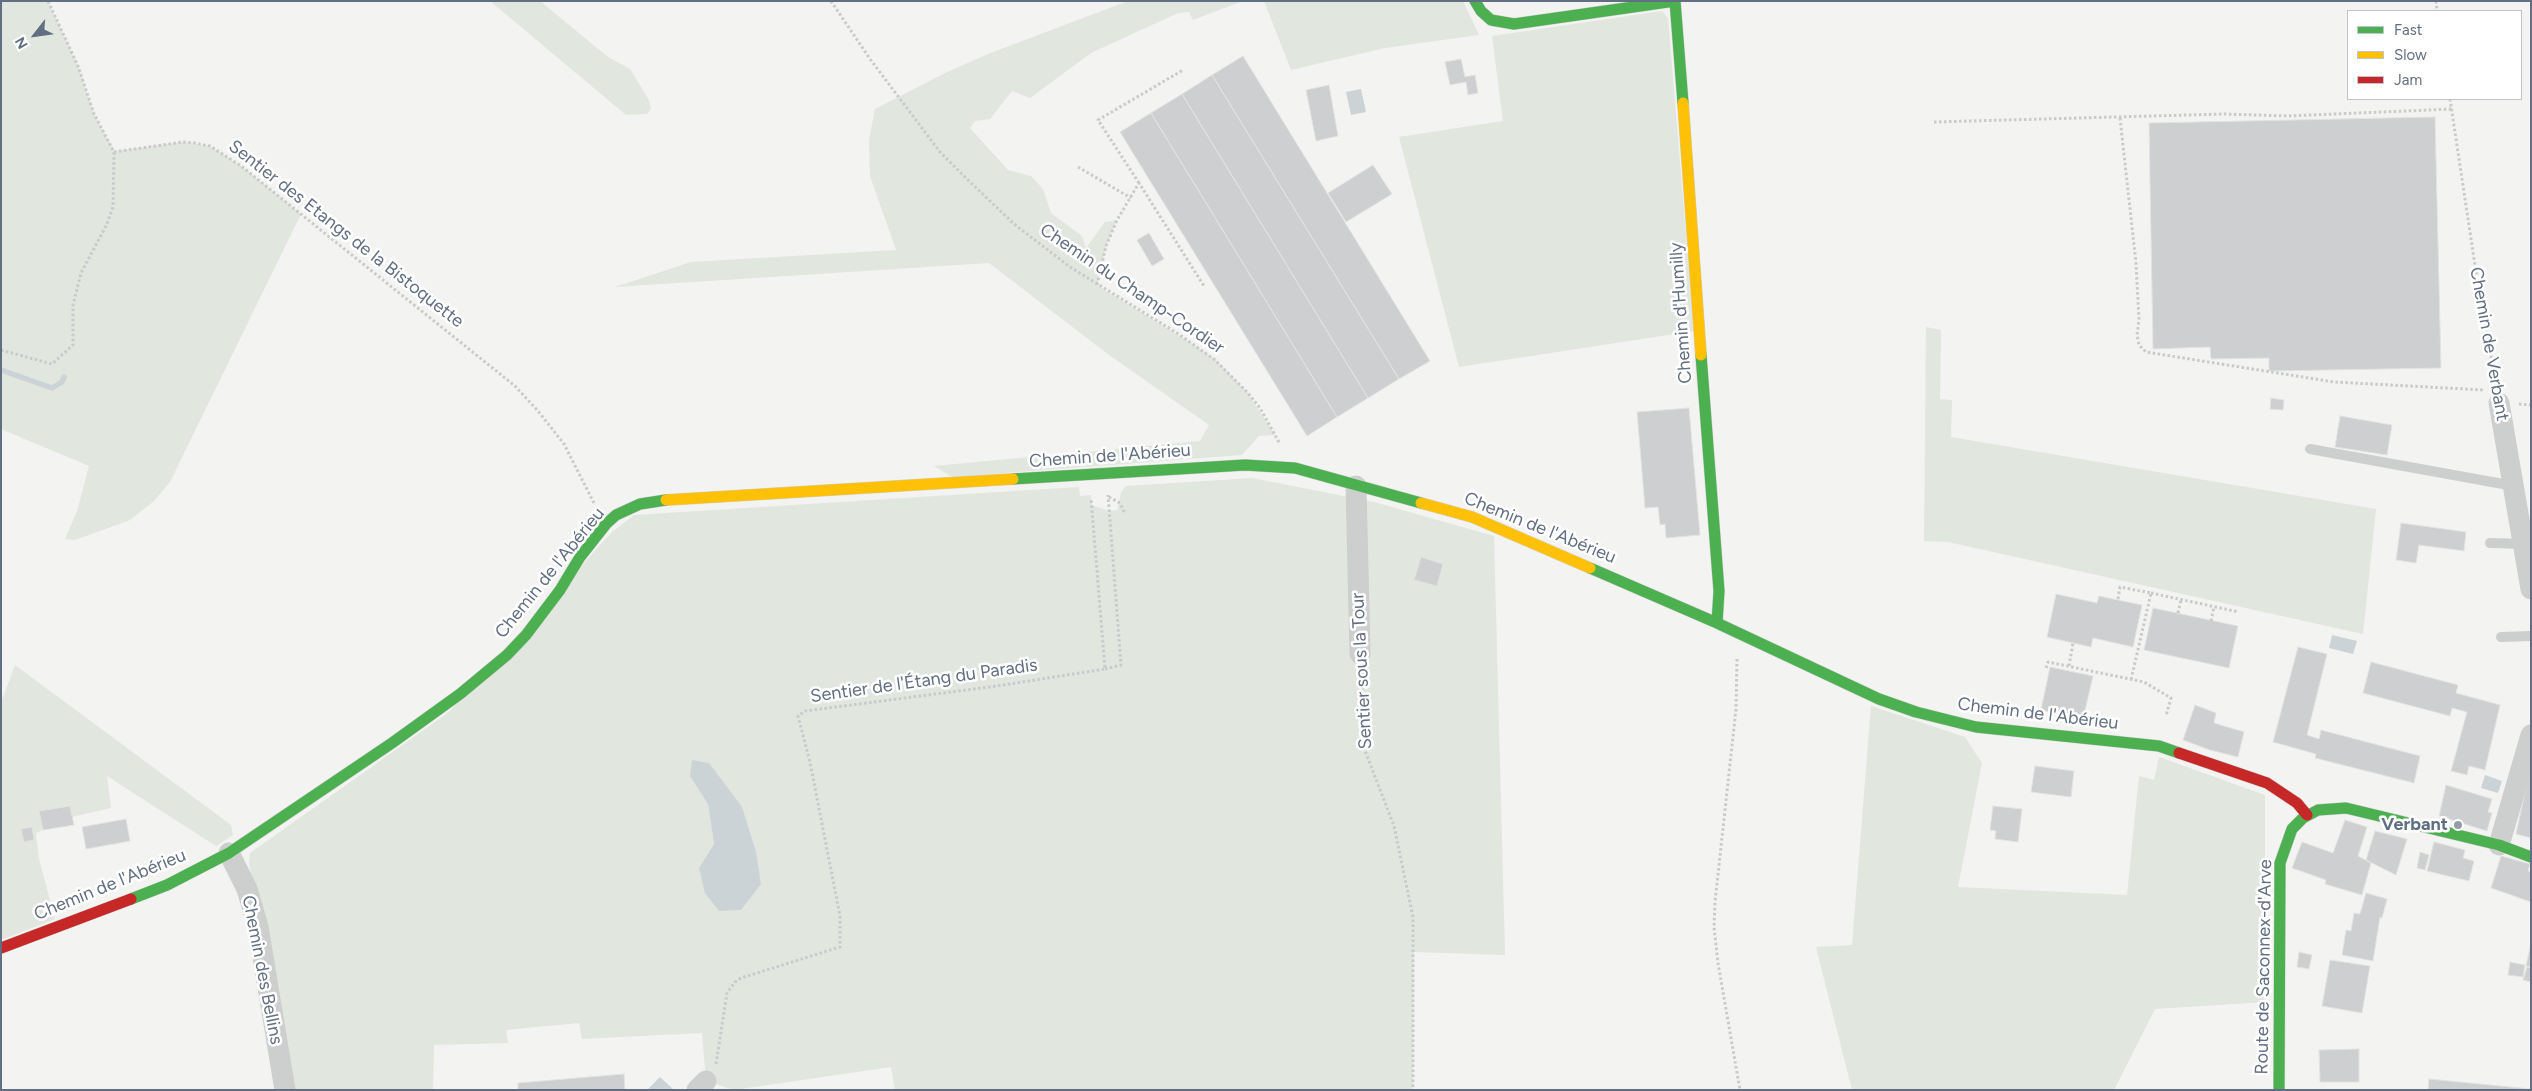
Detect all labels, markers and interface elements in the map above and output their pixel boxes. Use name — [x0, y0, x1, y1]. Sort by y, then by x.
north arrow — [10, 10, 60, 60]
legend — [2347, 10, 2522, 100]
text: Fast — [2394, 21, 2422, 39]
text: N — [12, 34, 32, 52]
text: Slow — [2394, 46, 2427, 64]
text: Jam — [2394, 71, 2422, 89]
street label: Sentier des Etangs de la Bistoquette — [224, 135, 468, 333]
street label: Chemin du Champ-Cordier — [1036, 219, 1228, 359]
street label: Chemin d'Humilly — [1665, 242, 1697, 384]
street label: Chemin de Verbant — [2465, 265, 2513, 423]
street label: Chemin de l'Abérieu — [1028, 440, 1192, 472]
street label: Chemin de l'Abérieu — [1461, 488, 1619, 568]
street label: Chemin de l'Abérieu — [491, 503, 609, 643]
street label: Sentier sous la Tour — [1347, 592, 1377, 750]
street label: Sentier de l'Étang du Paradis — [809, 654, 1039, 708]
street label: Chemin de l'Abérieu — [1956, 693, 2120, 735]
place label: Verbant — [2381, 814, 2448, 836]
marker: Verbant — [2452, 819, 2464, 831]
street label: Chemin de l'Abérieu — [31, 845, 189, 925]
street label: Route de Saconnex-d'Arve — [2251, 859, 2277, 1075]
street label: Chemin des Bellins — [237, 894, 287, 1046]

